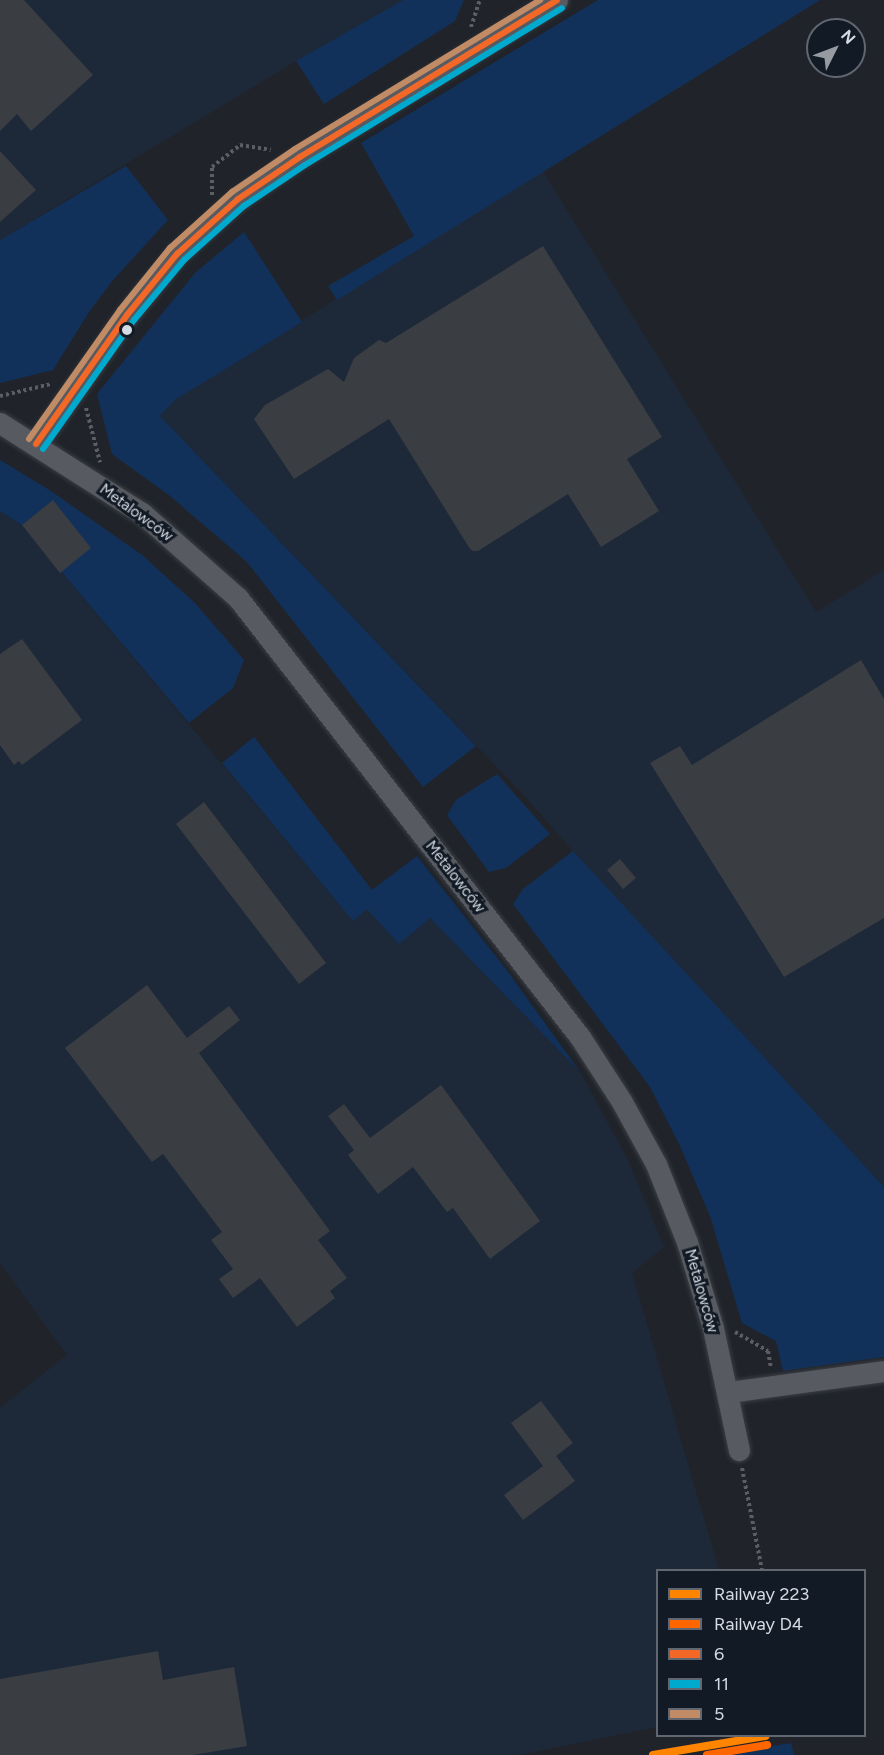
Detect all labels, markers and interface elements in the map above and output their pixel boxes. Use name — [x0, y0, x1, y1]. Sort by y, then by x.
north arrow — [806, 18, 866, 78]
text: N — [837, 26, 859, 48]
unlabelled marker — [121, 324, 133, 336]
street label: Metalowców — [96, 480, 176, 546]
street label: Metalowców — [421, 838, 489, 916]
street label: Metalowców — [681, 1247, 721, 1335]
legend — [656, 1569, 866, 1737]
text: Railway 223 — [714, 1583, 809, 1605]
text: Railway D4 — [714, 1613, 803, 1635]
text: 6 — [714, 1643, 724, 1665]
text: 11 — [714, 1673, 729, 1695]
text: 5 — [714, 1703, 724, 1725]

